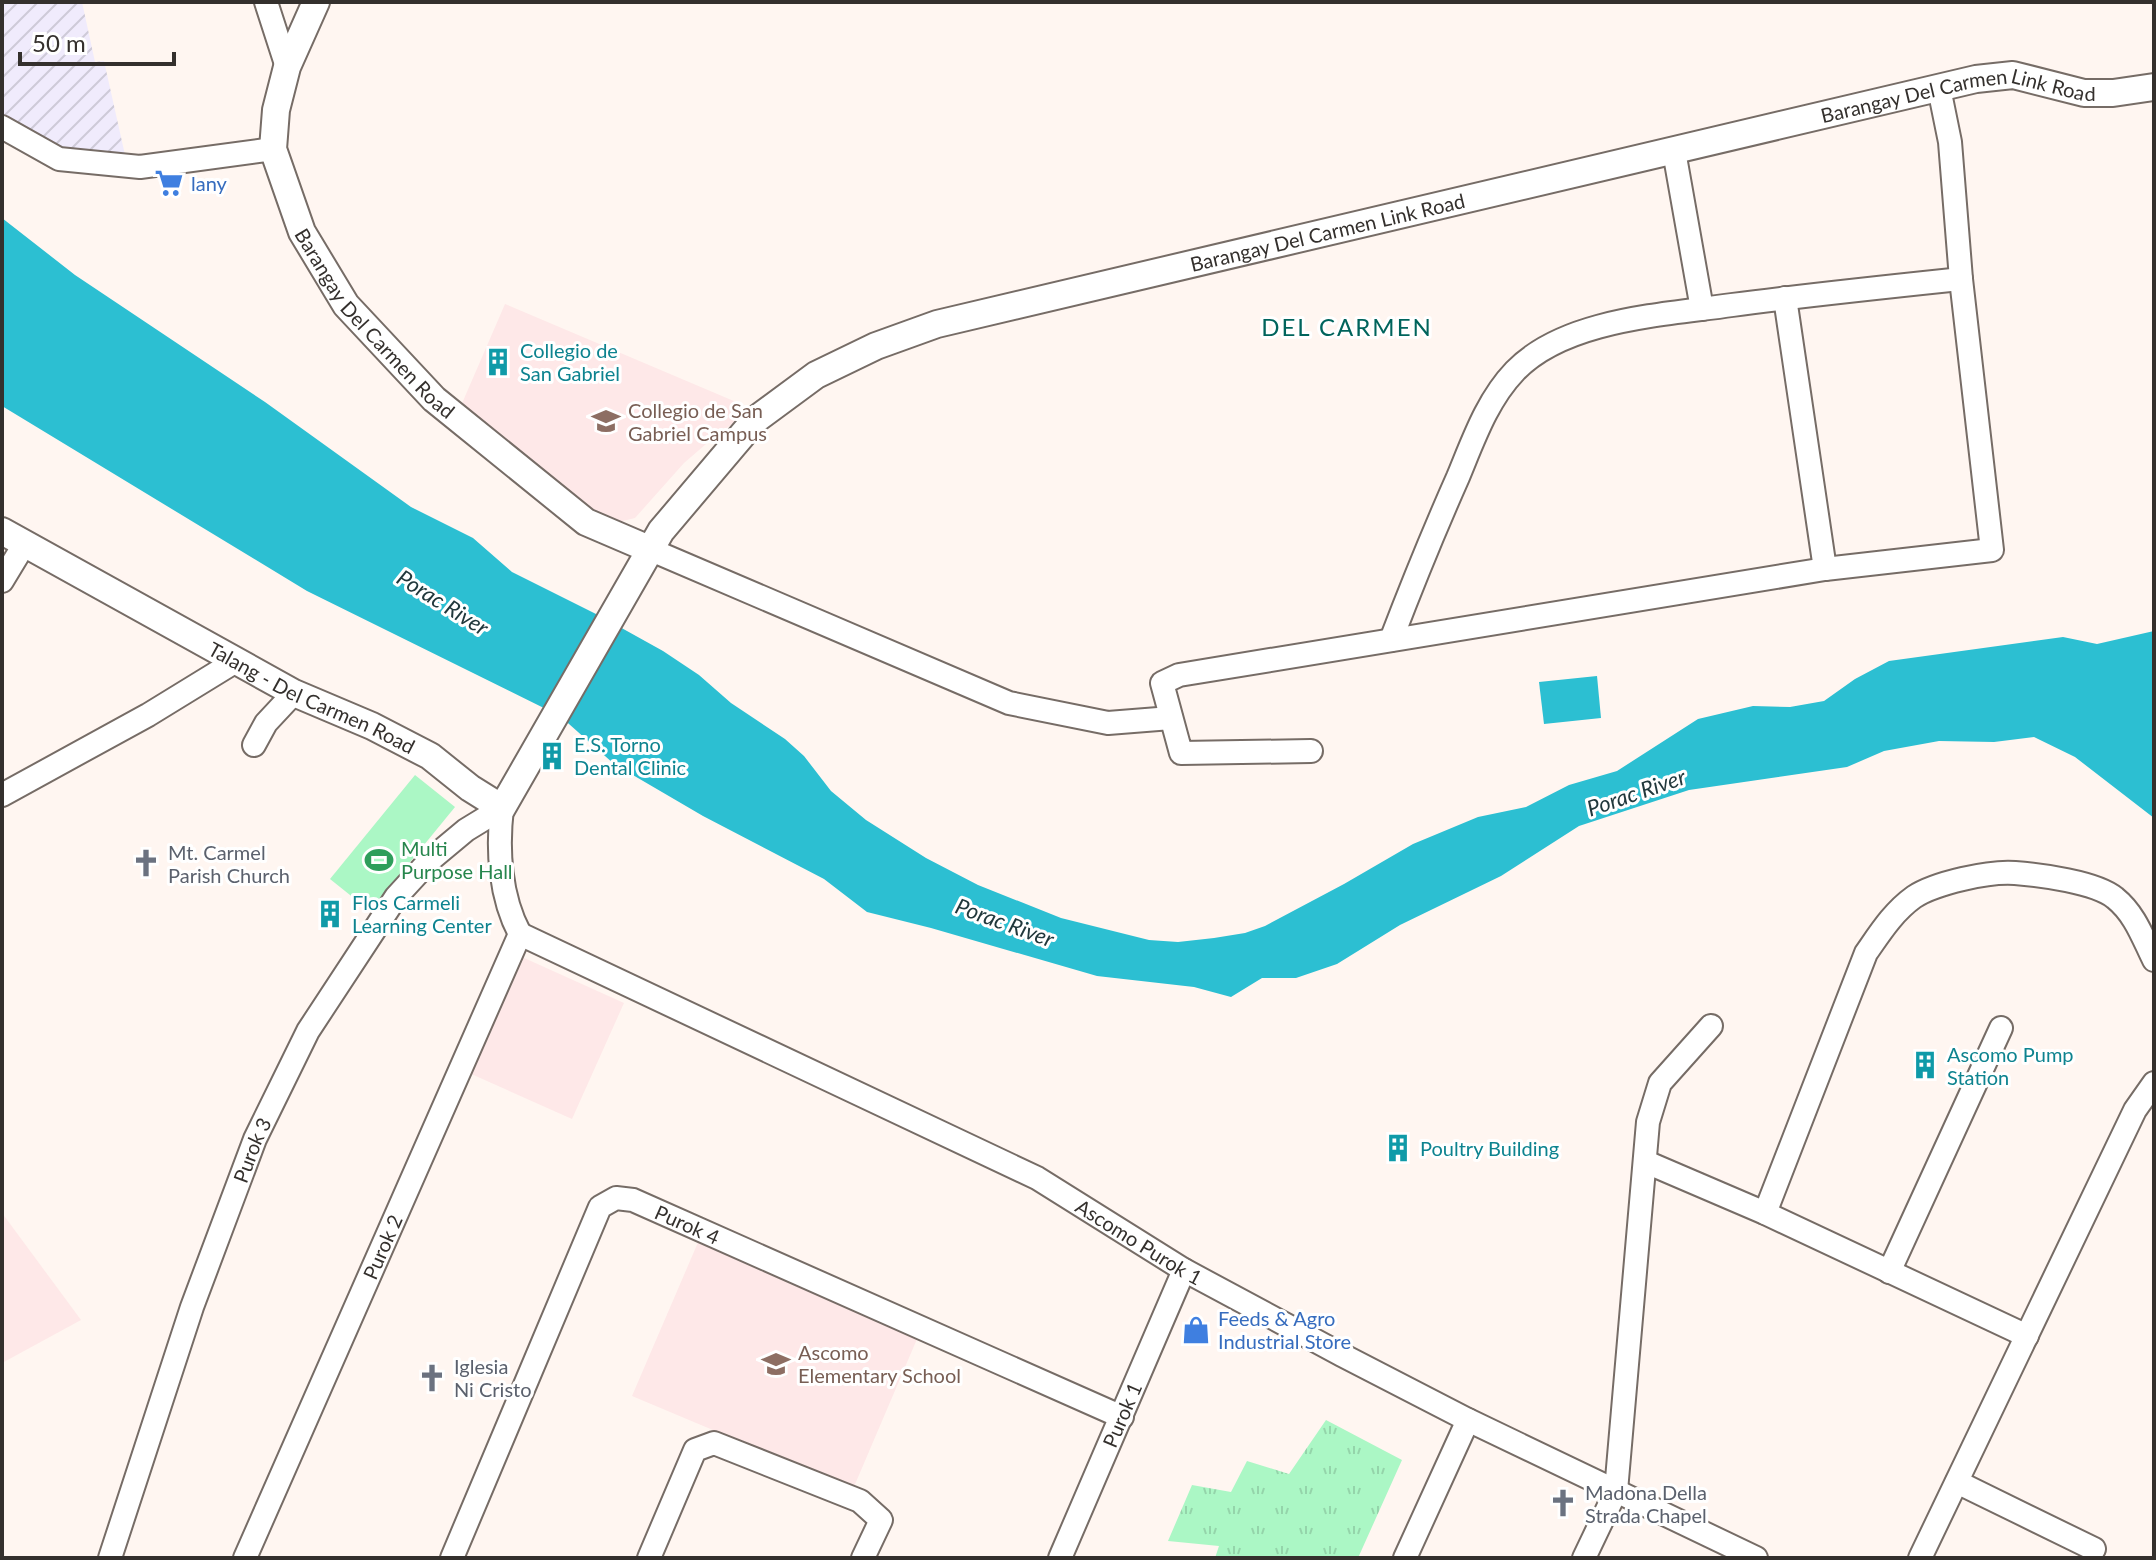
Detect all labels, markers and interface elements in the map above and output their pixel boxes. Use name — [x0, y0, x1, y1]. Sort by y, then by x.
scale bar — [20, 16, 174, 66]
text: 50 m — [32, 28, 86, 57]
street label: Barangay Del Carmen Link Road — [1818, 63, 2096, 127]
supermarket icon: lany — [154, 168, 184, 198]
place label: lany — [191, 171, 228, 195]
street label: Barangay Del Carmen Link Road — [1188, 188, 1467, 276]
street label: Barangay Del Carmen Road — [290, 224, 460, 423]
district label: DEL CARMEN — [1261, 312, 1433, 341]
place label: Collegio de San Gabriel — [520, 338, 620, 385]
building icon: Collegio de San Gabriel — [483, 347, 513, 377]
place label: Collegio de San Gabriel Campus — [628, 398, 767, 445]
school or university icon: Collegio de San Gabriel Campus — [591, 406, 621, 436]
water label: Porac River — [392, 563, 494, 641]
street label: Talang - Del Carmen Road — [205, 636, 419, 758]
place label: E.S. Torno Dental Clinic — [574, 732, 686, 779]
building icon: E.S. Torno Dental Clinic — [537, 741, 567, 771]
water label: Porac River — [1583, 762, 1689, 821]
place label: Multi Purpose Hall — [401, 836, 513, 883]
place label: Mt. Carmel Parish Church — [168, 840, 290, 887]
sports icon: Multi Purpose Hall — [364, 845, 394, 875]
church icon: Mt. Carmel Parish Church — [131, 848, 161, 878]
place label: Flos Carmeli Learning Center — [352, 890, 492, 937]
water label: Porac River — [952, 892, 1058, 952]
building icon: Flos Carmeli Learning Center — [315, 899, 345, 929]
place label: Ascomo Pump Station — [1947, 1042, 2074, 1089]
building icon: Ascomo Pump Station — [1910, 1050, 1940, 1080]
street label: Purok 3 — [228, 1113, 276, 1186]
building icon: Poultry Building — [1383, 1133, 1413, 1163]
place label: Poultry Building — [1420, 1136, 1559, 1160]
street label: Ascomo Purok 1 — [1072, 1193, 1206, 1290]
street label: Purok 4 — [651, 1199, 724, 1249]
street label: Purok 2 — [357, 1211, 407, 1283]
place label: Feeds & Agro Industrial Store — [1218, 1306, 1351, 1353]
shop icon: Feeds & Agro Industrial Store — [1181, 1315, 1211, 1345]
place label: Ascomo Elementary School — [798, 1340, 961, 1387]
school or university icon: Ascomo Elementary School — [761, 1349, 791, 1379]
place label: Iglesia Ni Cristo — [454, 1354, 532, 1401]
church icon: Iglesia Ni Cristo — [417, 1363, 447, 1393]
street label: Purok 1 — [1097, 1379, 1146, 1451]
place label: Madona Della Strada Chapel — [1585, 1480, 1707, 1527]
church icon: Madona Della Strada Chapel — [1548, 1488, 1578, 1518]

